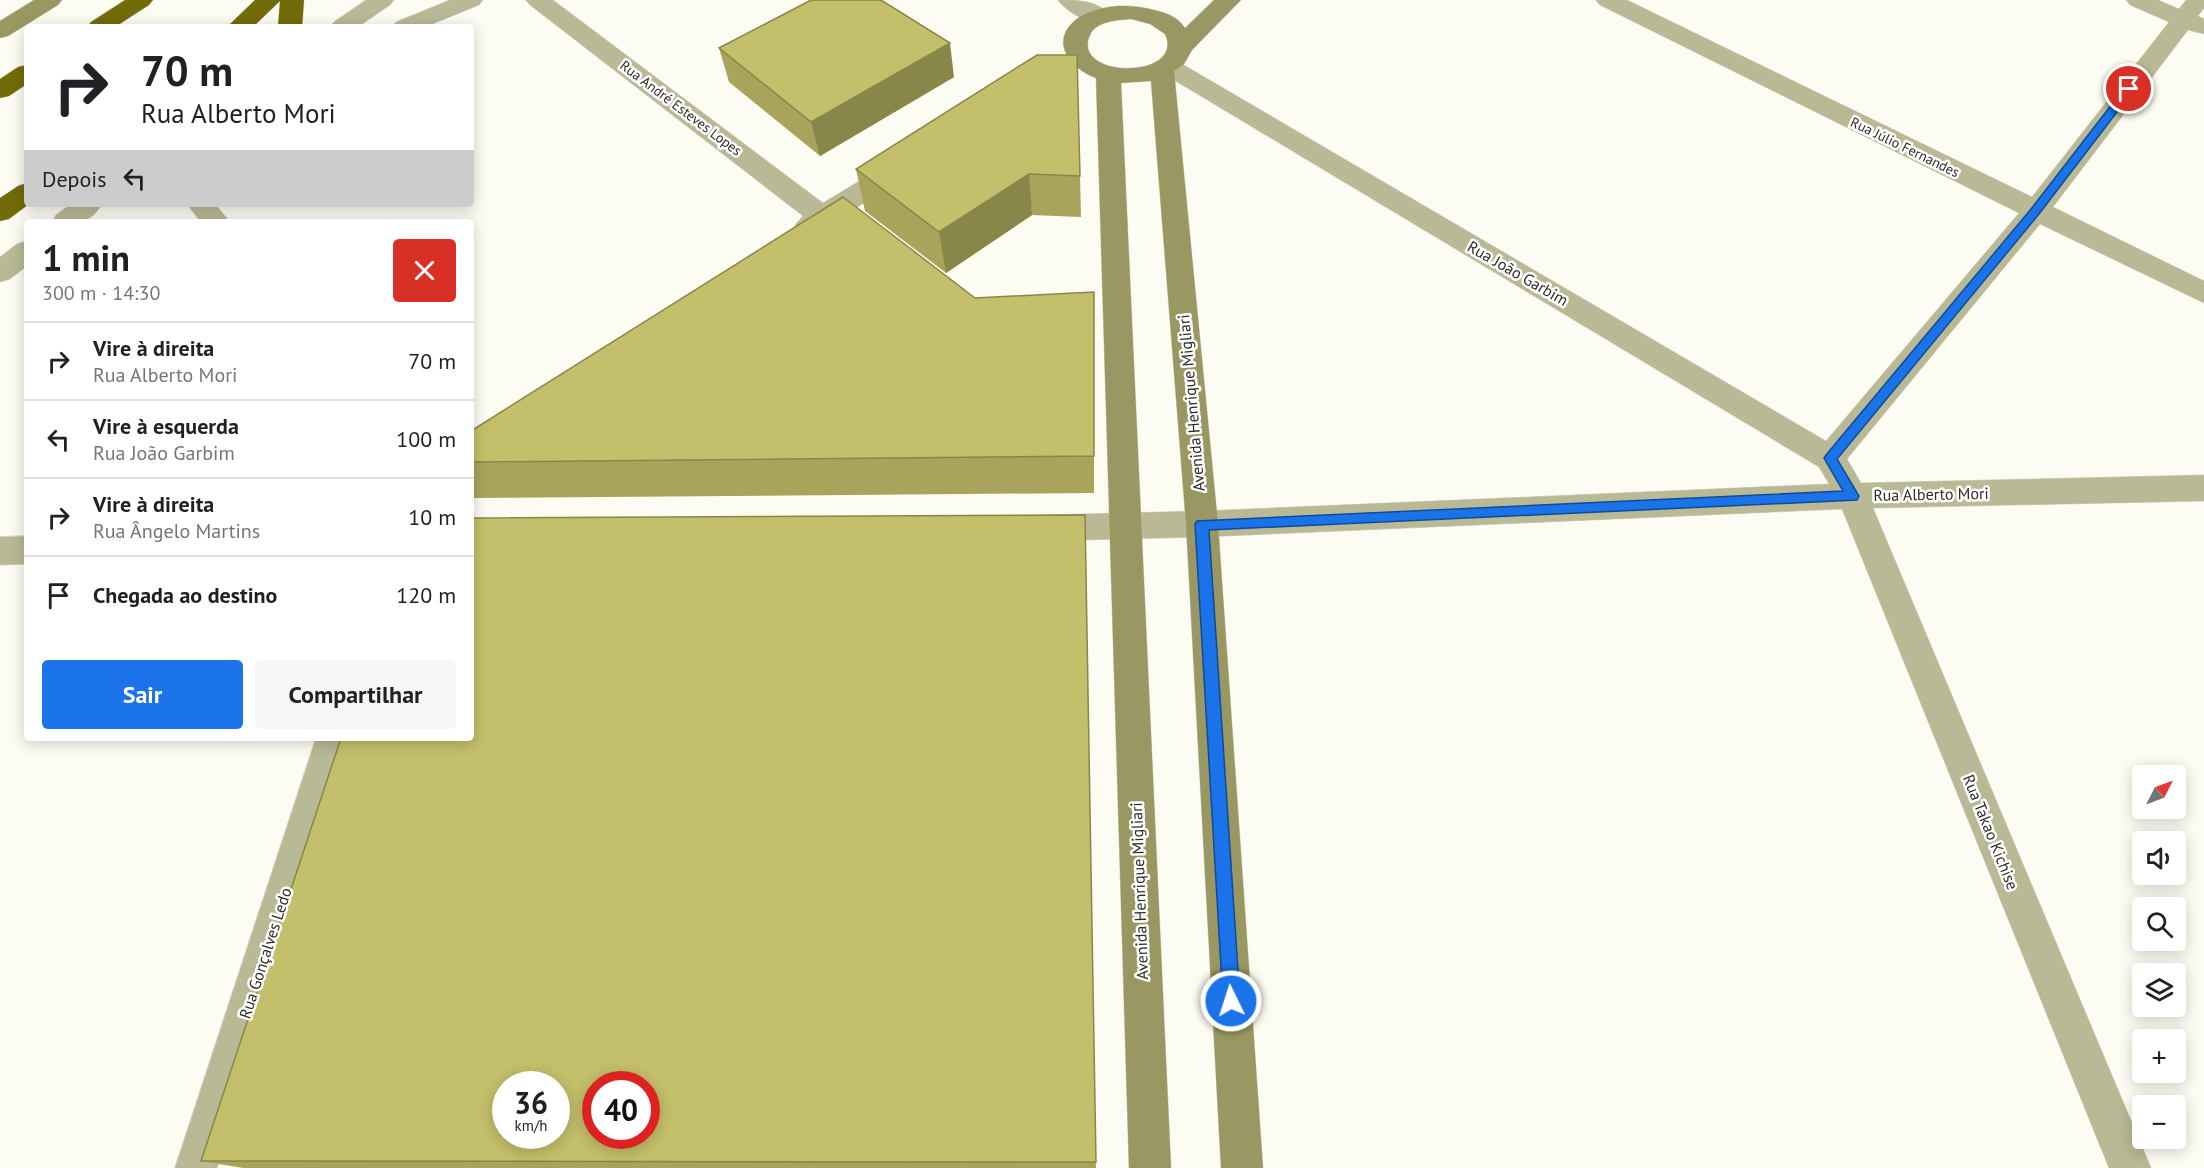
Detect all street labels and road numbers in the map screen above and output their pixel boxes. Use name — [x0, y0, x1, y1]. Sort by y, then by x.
street label: Rua André Esteves Lopes — [617, 56, 745, 160]
street label: Rua Júlio Fernandes — [1848, 113, 1963, 181]
street label: Rua João Garbim — [1464, 236, 1572, 310]
street label: Avenida Henrique Migliari — [1173, 314, 1209, 492]
street label: Rua Alberto Mori — [1873, 483, 1989, 505]
street label: Rua Takao Kichise — [1959, 771, 2023, 893]
street label: Avenida Henrique Migliari — [1126, 802, 1152, 980]
street label: Rua Gonçalves Ledo — [234, 885, 296, 1021]

